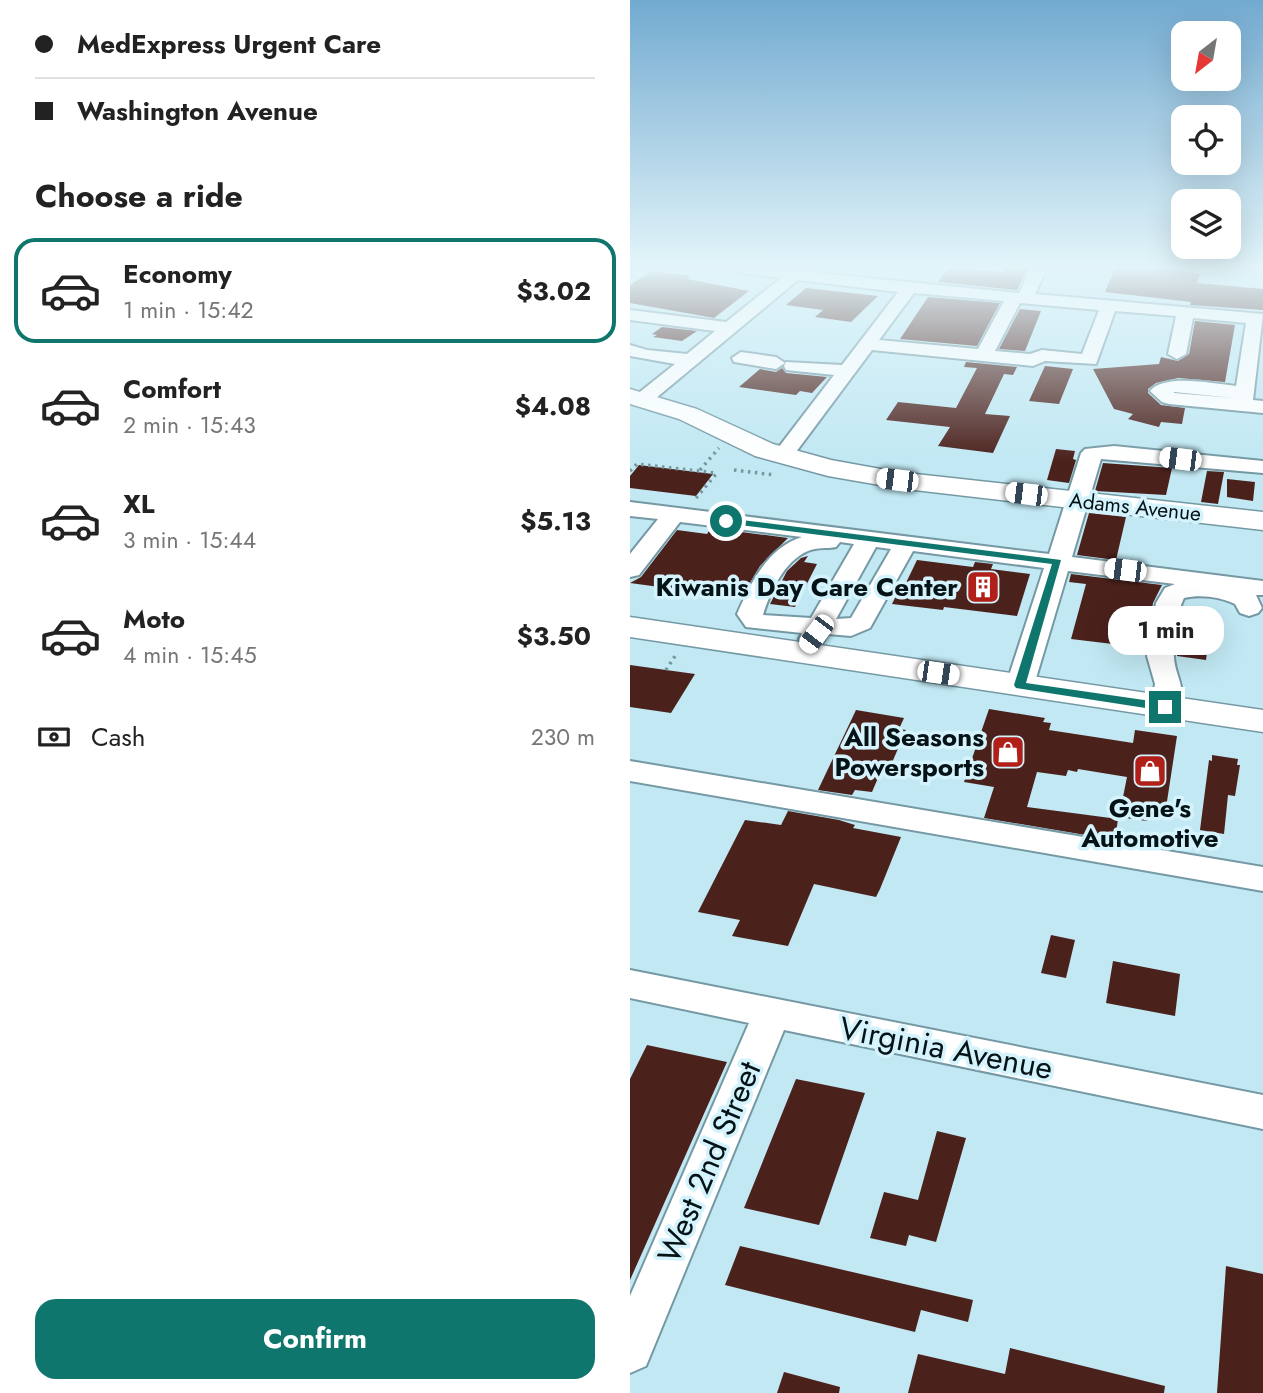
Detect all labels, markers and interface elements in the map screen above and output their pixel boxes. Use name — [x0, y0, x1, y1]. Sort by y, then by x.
north arrow — [1171, 21, 1241, 91]
map controls — [1171, 21, 1241, 259]
text: MedExpress Urgent Care — [77, 25, 381, 63]
text: Washington Avenue — [77, 92, 318, 130]
button: locate — [1171, 105, 1241, 175]
text: Choose a ride — [35, 173, 243, 219]
button: layers — [1171, 189, 1241, 259]
text: Economy — [123, 255, 232, 293]
icon: car — [39, 259, 102, 322]
text: $3.02 — [516, 272, 591, 310]
text: 1 min · 15:42 — [123, 293, 254, 327]
text: Comfort — [123, 370, 221, 408]
icon: car — [39, 374, 102, 437]
text: $4.08 — [515, 387, 591, 425]
text: 2 min · 15:43 — [123, 408, 256, 442]
car — [1158, 446, 1203, 472]
car — [875, 467, 920, 493]
car — [1004, 481, 1049, 507]
text: XL — [123, 485, 155, 523]
street label: Adams Avenue — [1068, 485, 1203, 529]
icon: car — [39, 489, 102, 552]
text: $5.13 — [520, 502, 591, 540]
route start — [710, 505, 742, 537]
text: 3 min · 15:44 — [123, 523, 256, 557]
car — [1103, 557, 1148, 583]
place label: Kiwanis Day Care Center — [656, 568, 958, 606]
building icon: Kiwanis Day Care Center — [964, 568, 1002, 606]
text: Moto — [123, 600, 185, 638]
icon: car — [39, 604, 102, 667]
callout: 1 min — [1107, 606, 1223, 654]
car — [795, 611, 838, 657]
text: 1 min — [1137, 613, 1195, 647]
text: $3.50 — [517, 617, 591, 655]
text: 4 min · 15:45 — [123, 638, 257, 672]
car — [916, 660, 961, 686]
route end — [1149, 691, 1181, 723]
icon: cash — [35, 718, 73, 756]
text: Cash — [91, 718, 145, 756]
place label: All Seasons Powersports — [835, 718, 984, 786]
text: 230 m — [531, 720, 595, 754]
shop icon: All Seasons Powersports — [989, 733, 1027, 771]
shop icon: Gene's Automotive — [1131, 752, 1169, 790]
place label: Gene's Automotive — [1080, 789, 1219, 857]
street label: Virginia Avenue — [835, 1005, 1057, 1091]
street label: West 2nd Street — [646, 1054, 772, 1270]
button: Confirm — [35, 1299, 595, 1379]

